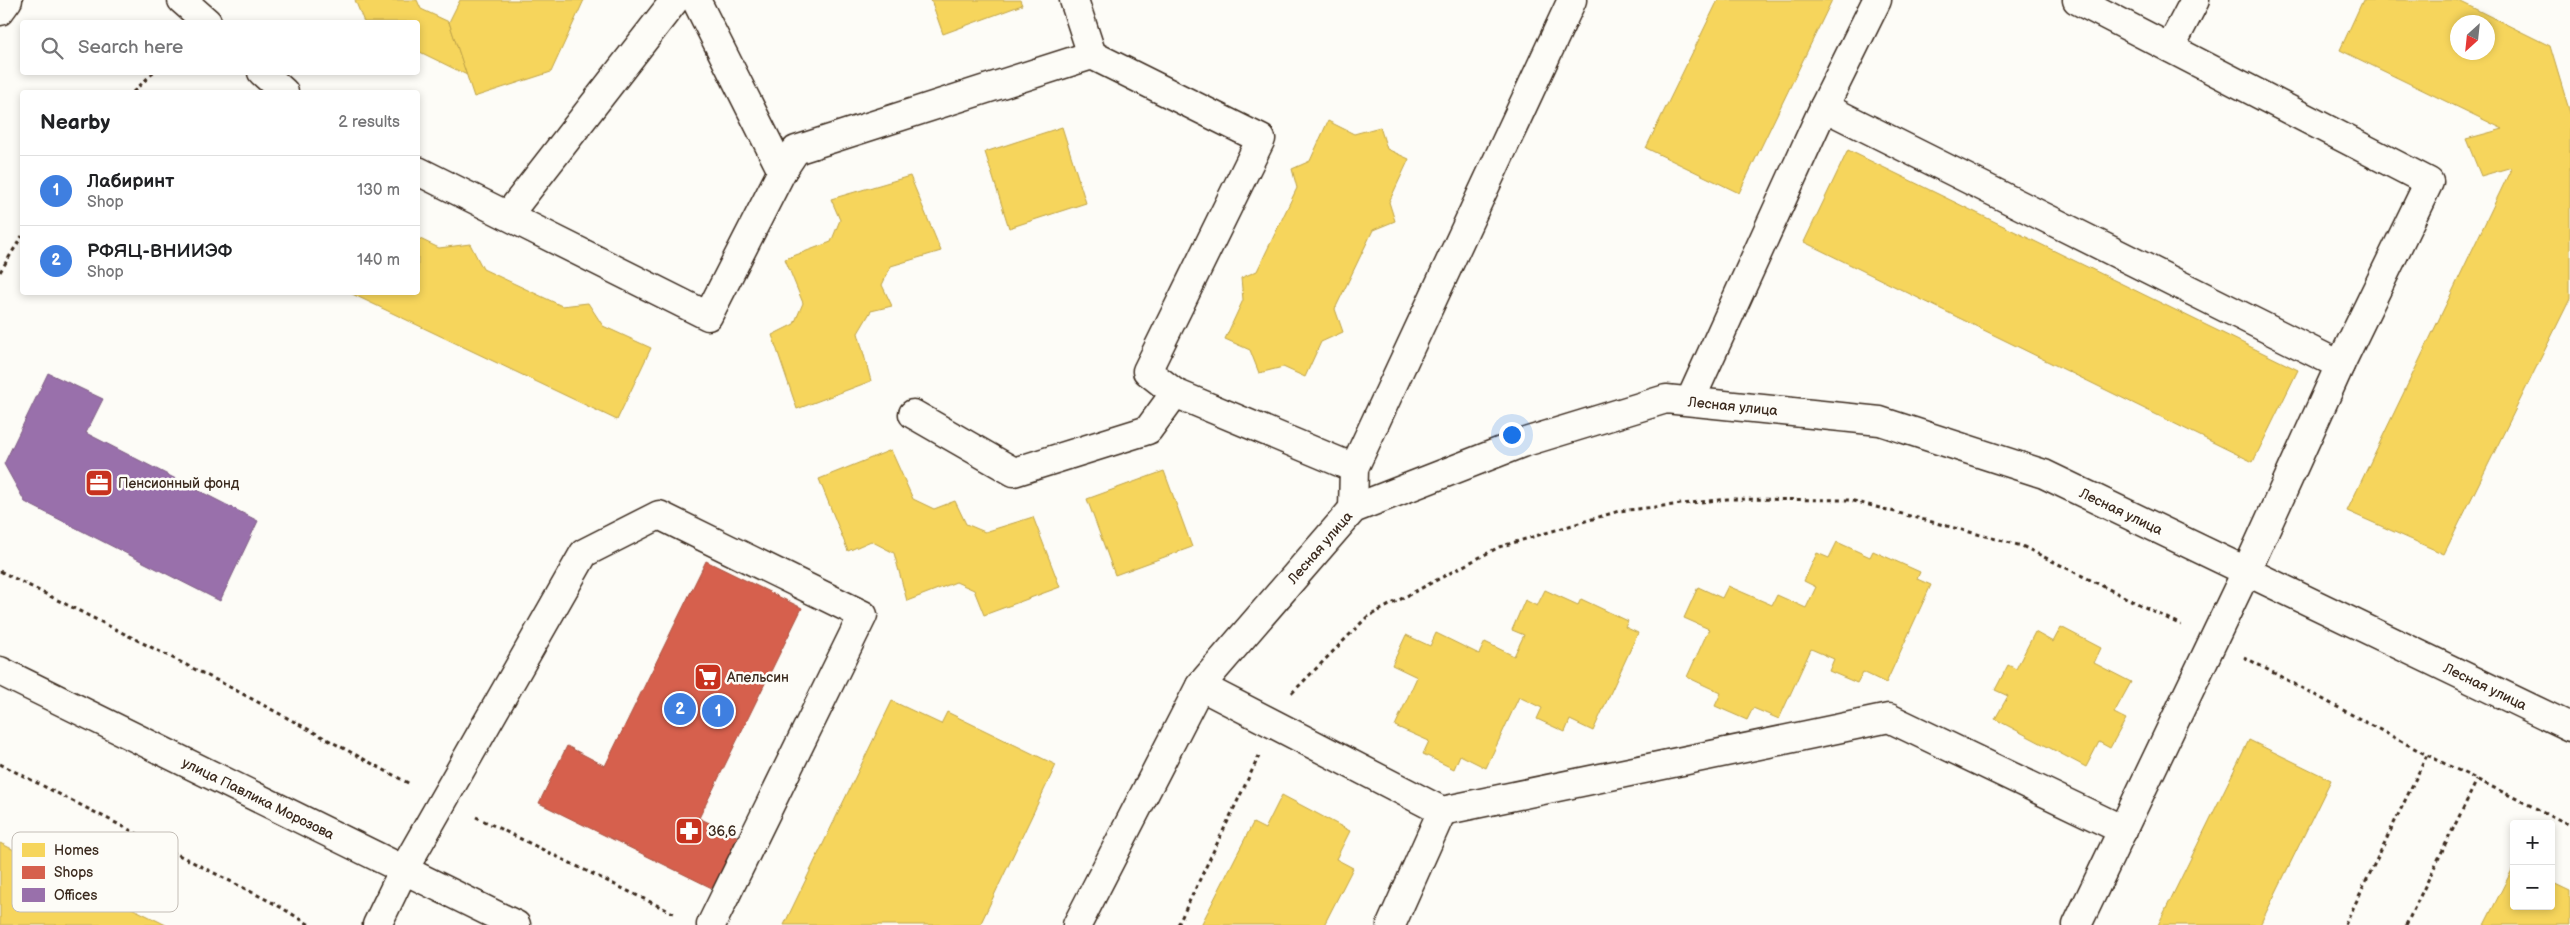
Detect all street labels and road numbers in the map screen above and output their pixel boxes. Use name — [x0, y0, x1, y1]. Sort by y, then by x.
street label: Лесная улица — [1686, 393, 1779, 419]
street label: Лесная улица — [2076, 484, 2166, 539]
street label: Лесная улица — [1283, 507, 1356, 588]
street label: Лесная улица — [2440, 659, 2530, 714]
street label: улица Павлика Морозова — [180, 754, 338, 843]

